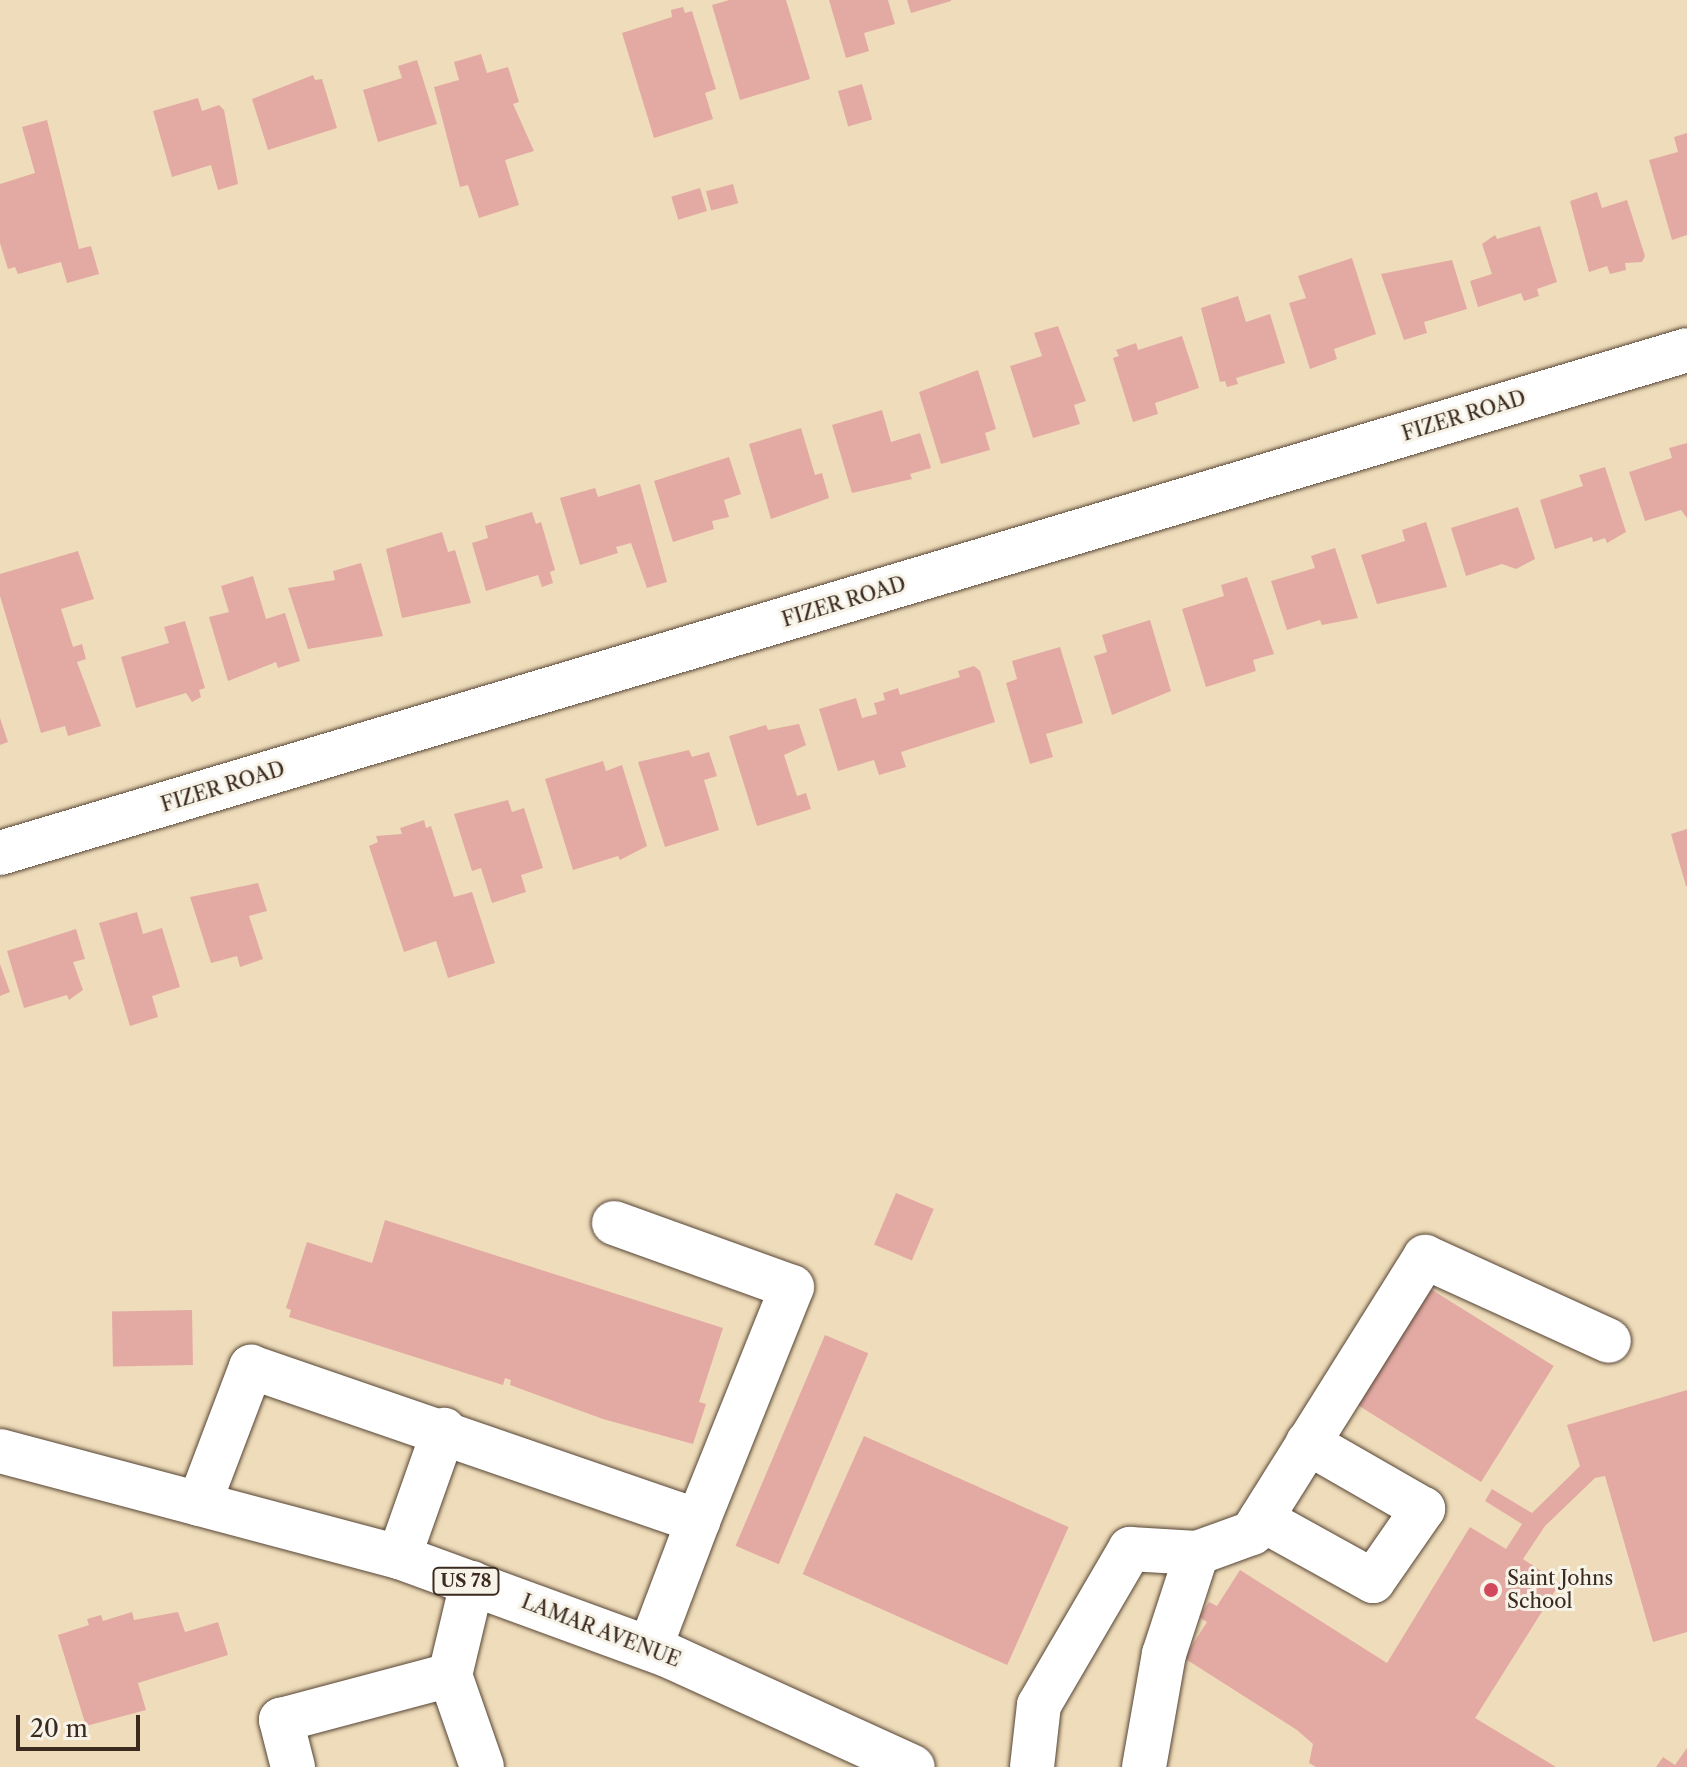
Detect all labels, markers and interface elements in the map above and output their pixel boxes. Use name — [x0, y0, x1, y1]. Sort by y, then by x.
street label: FIZER ROAD — [1399, 386, 1529, 446]
street label: FIZER ROAD — [779, 572, 909, 632]
street label: FIZER ROAD — [158, 757, 288, 817]
place label: Saint Johns School — [1507, 1566, 1613, 1613]
road number: US 78 — [432, 1567, 500, 1595]
marker: Saint Johns School — [1482, 1581, 1500, 1599]
street label: LAMAR AVENUE — [517, 1589, 685, 1673]
scale bar — [20, 1699, 144, 1749]
text: 20 m — [30, 1714, 88, 1743]

